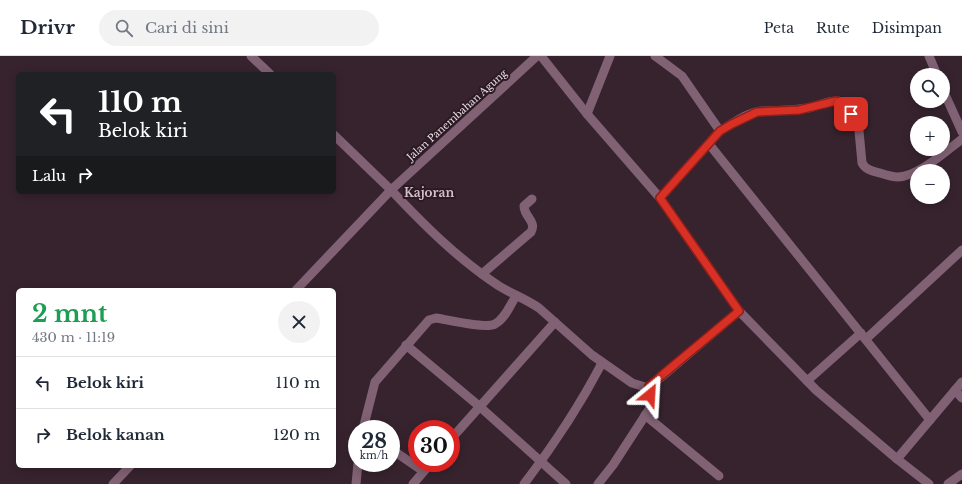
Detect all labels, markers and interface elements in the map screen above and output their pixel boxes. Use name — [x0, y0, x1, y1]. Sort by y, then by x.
search box — [99, 10, 379, 46]
text: Drivr — [20, 16, 75, 39]
icon: search — [113, 17, 135, 39]
text: Cari di sini — [145, 18, 229, 37]
text: Peta — [764, 19, 794, 37]
text: Rute — [816, 19, 850, 37]
text: Disimpan — [872, 19, 942, 37]
street label: Jalan Panembahan Agung — [403, 66, 511, 165]
map controls — [910, 68, 950, 204]
button: search — [910, 68, 950, 108]
text: 110 m — [98, 85, 182, 120]
icon: left — [32, 88, 84, 140]
pin — [834, 97, 868, 131]
icon: arrive — [840, 103, 862, 125]
button: + — [910, 116, 950, 156]
text: Belok kiri — [98, 120, 188, 142]
icon: right — [74, 164, 96, 186]
button: − — [910, 164, 950, 204]
text: Lalu — [32, 166, 66, 185]
district label: Kajoran — [404, 185, 454, 200]
text: 2 mnt — [32, 299, 107, 328]
button: close — [278, 301, 320, 343]
text: 430 m · 11:19 — [32, 329, 115, 346]
icon: left — [32, 372, 54, 394]
text: Belok kiri — [66, 373, 144, 392]
text: 110 m — [276, 373, 320, 392]
position arrow — [629, 374, 671, 416]
speed limit sign: 30 — [408, 420, 460, 472]
icon: right — [32, 424, 54, 446]
text: Belok kanan — [66, 425, 165, 444]
text: 120 m — [273, 425, 320, 444]
text: 28 — [361, 429, 387, 453]
text: km/h — [360, 449, 388, 462]

